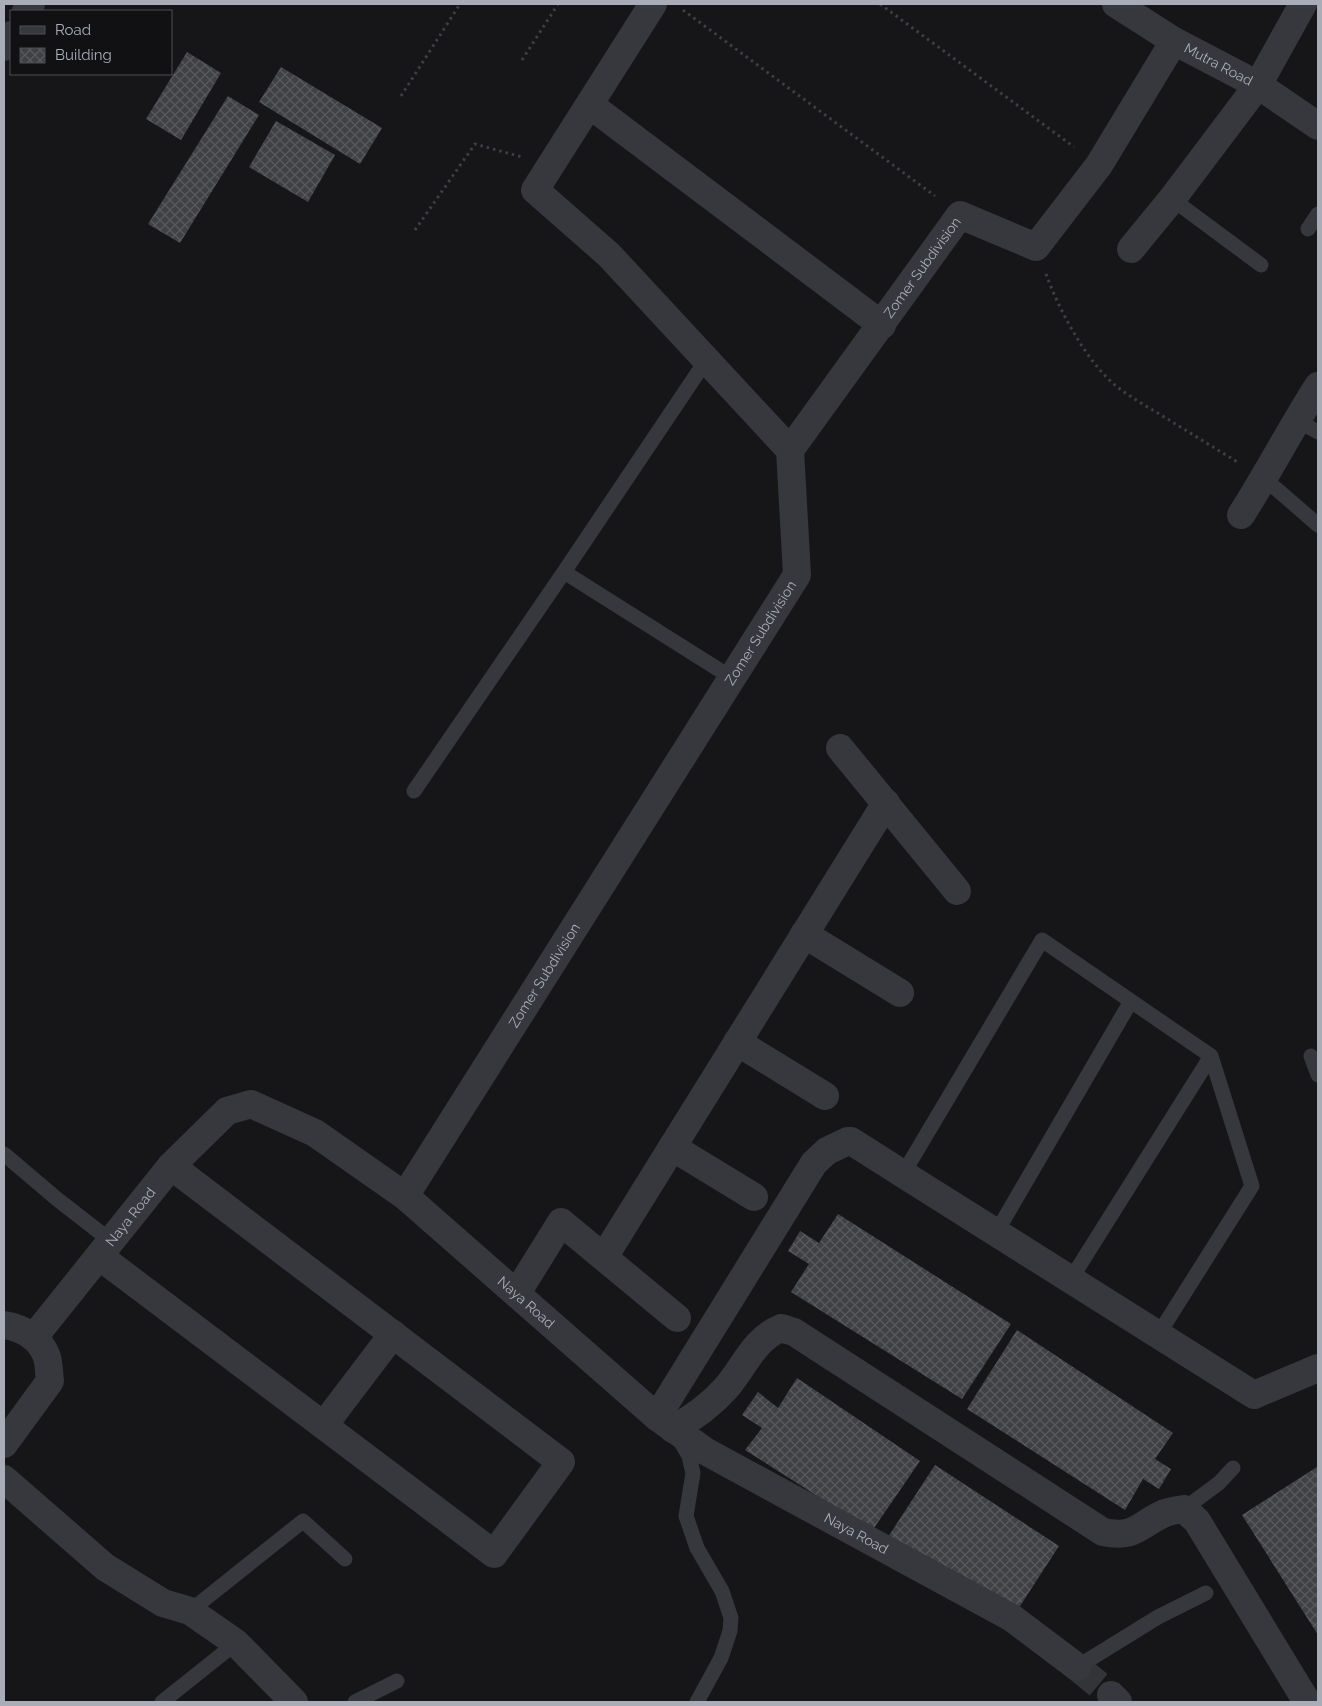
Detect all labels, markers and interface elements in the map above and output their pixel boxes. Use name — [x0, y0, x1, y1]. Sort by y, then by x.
legend — [10, 10, 172, 75]
text: Road — [55, 21, 91, 39]
street label: Mutra Road — [1182, 40, 1255, 89]
text: Building — [55, 46, 112, 64]
street label: Zomer Subdivision — [880, 214, 964, 321]
street label: Zomer Subdivision — [722, 578, 799, 688]
street label: Zomer Subdivision — [505, 920, 583, 1030]
street label: Naya Road — [102, 1184, 159, 1249]
street label: Naya Road — [495, 1273, 558, 1332]
street label: Naya Road — [822, 1509, 891, 1557]

